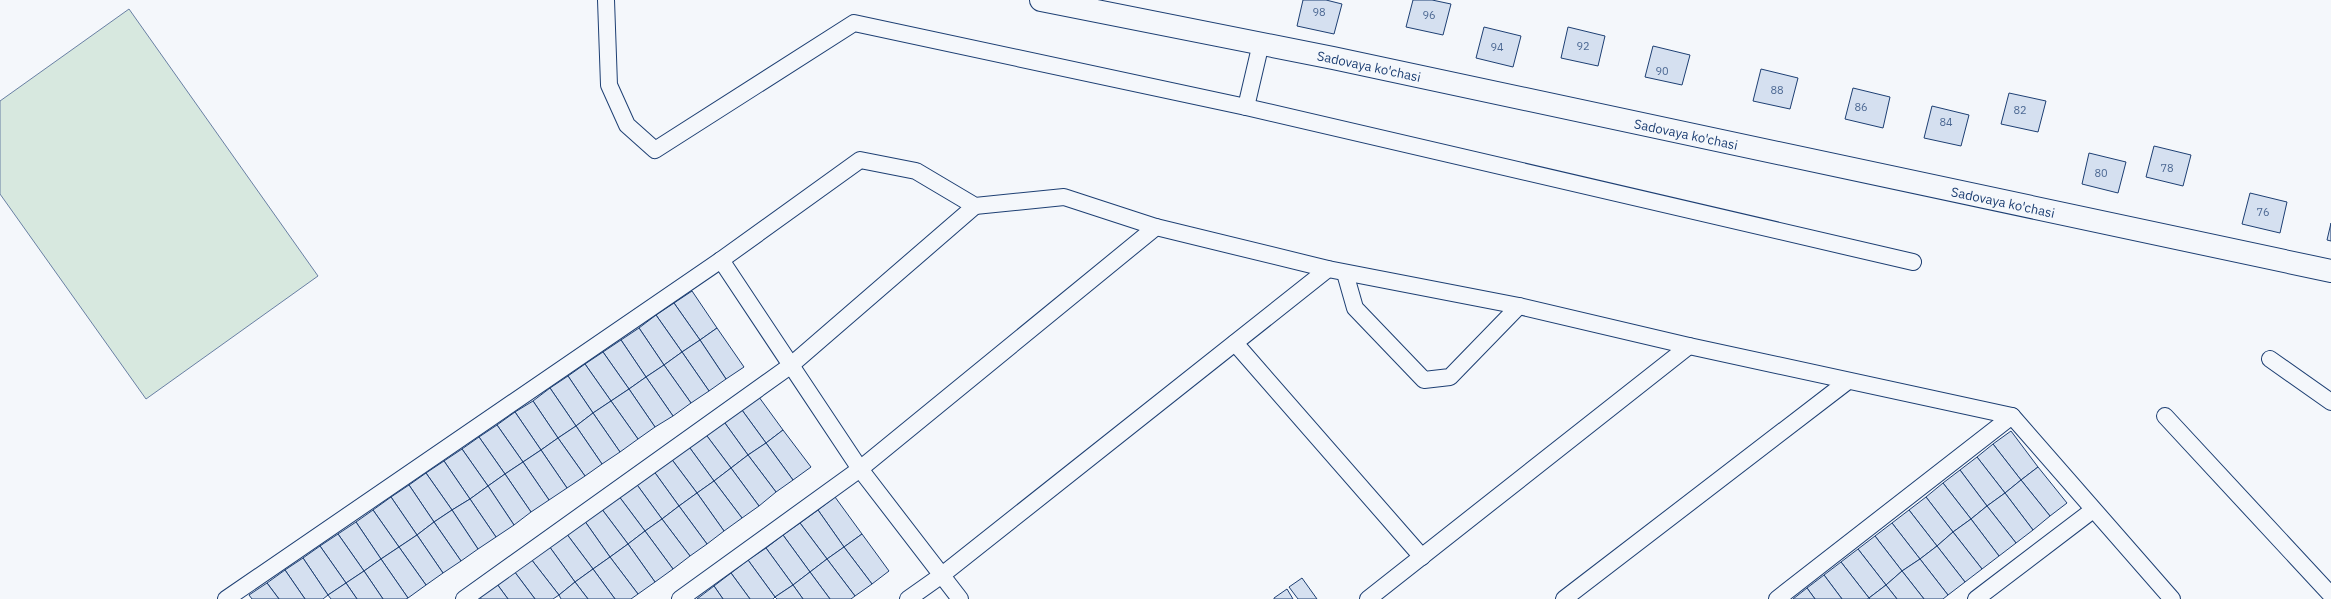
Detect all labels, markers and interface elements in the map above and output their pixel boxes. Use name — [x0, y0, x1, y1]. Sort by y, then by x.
house number: 98 — [1312, 5, 1326, 19]
house number: 96 — [1422, 8, 1436, 22]
house number: 92 — [1576, 39, 1590, 53]
house number: 94 — [1490, 40, 1504, 54]
street label: Sadovaya ko'chasi — [1315, 47, 1422, 86]
house number: 90 — [1655, 64, 1669, 78]
house number: 88 — [1770, 83, 1784, 97]
house number: 86 — [1854, 100, 1868, 114]
house number: 82 — [2013, 103, 2027, 117]
street label: Sadovaya ko'chasi — [1632, 115, 1739, 154]
house number: 84 — [1939, 115, 1953, 129]
house number: 78 — [2160, 161, 2174, 175]
house number: 80 — [2094, 166, 2108, 180]
street label: Sadovaya ko'chasi — [1949, 183, 2056, 222]
house number: 76 — [2256, 205, 2270, 219]

